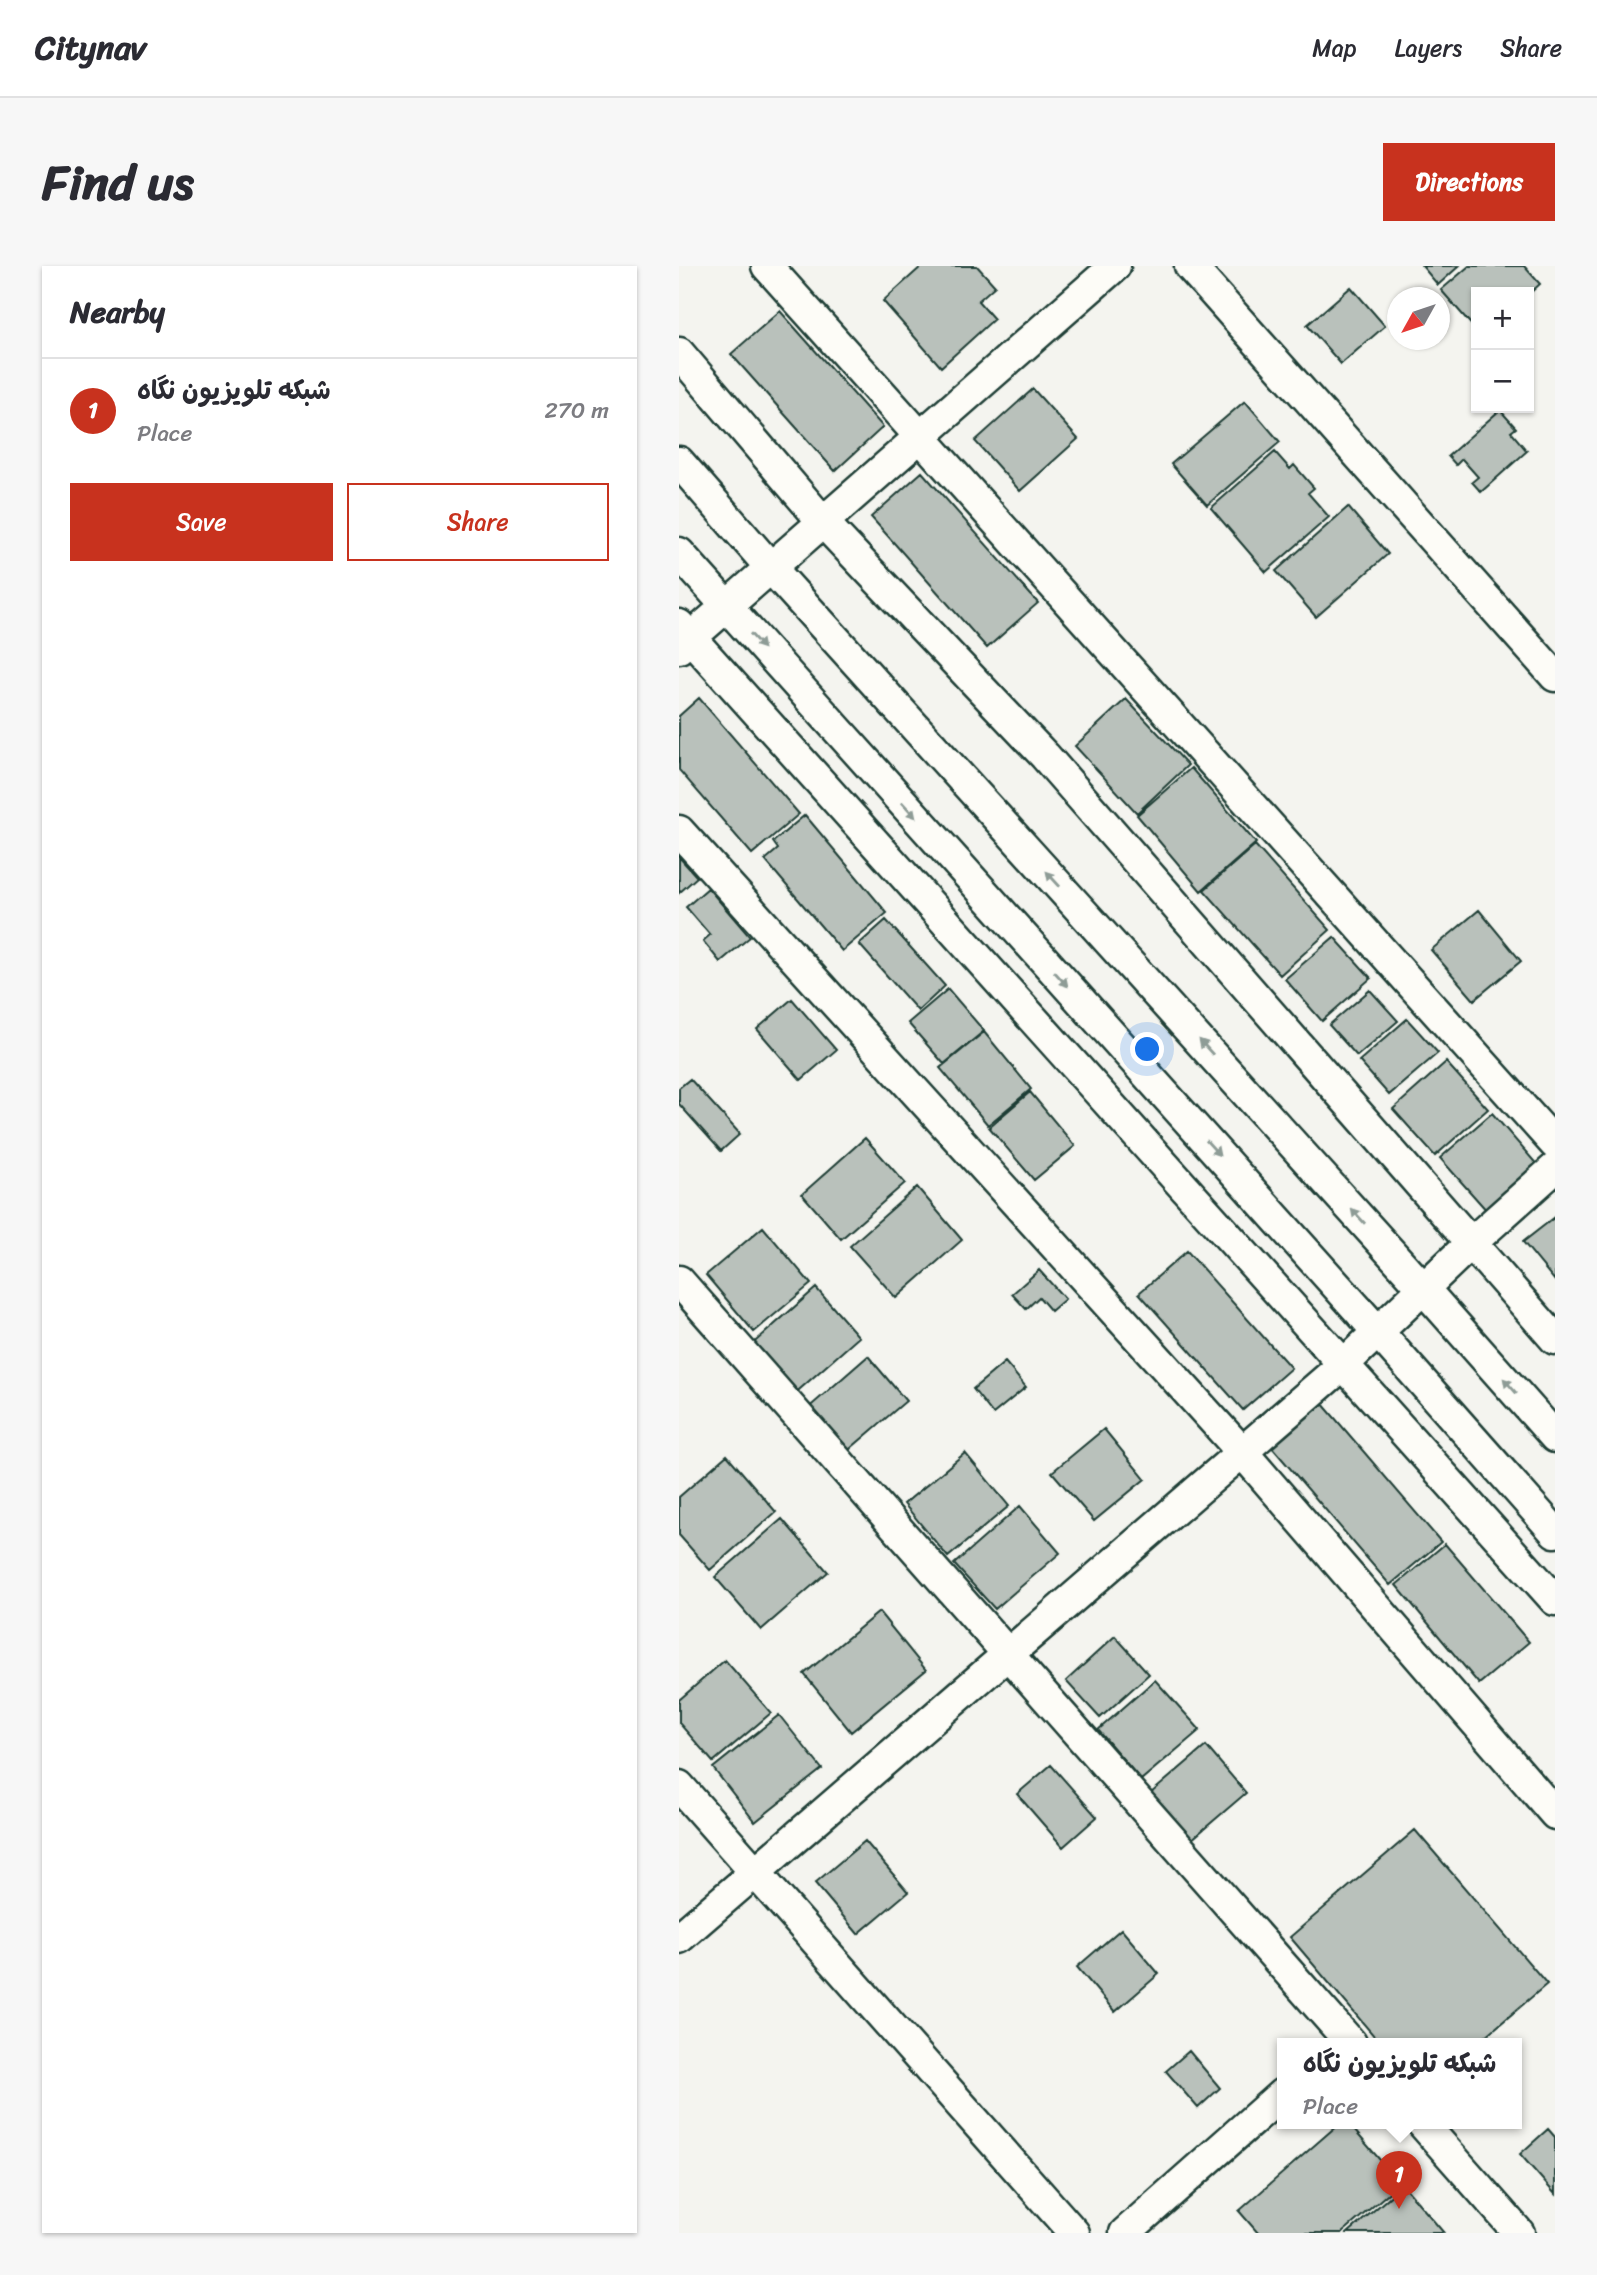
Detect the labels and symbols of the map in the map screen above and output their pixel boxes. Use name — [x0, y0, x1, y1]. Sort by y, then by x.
north arrow — [1387, 287, 1450, 350]
one-way arrow — [748, 632, 764, 649]
one-way arrow — [901, 801, 917, 819]
one-way arrow — [1045, 870, 1061, 888]
one-way arrow — [1053, 970, 1069, 988]
your location — [1130, 1032, 1164, 1066]
one-way arrow — [1198, 1039, 1214, 1056]
one-way arrow — [1205, 1139, 1221, 1157]
one-way arrow — [1351, 1208, 1367, 1225]
one-way arrow — [1503, 1377, 1518, 1394]
pin: 1 — [1376, 2151, 1422, 2209]

